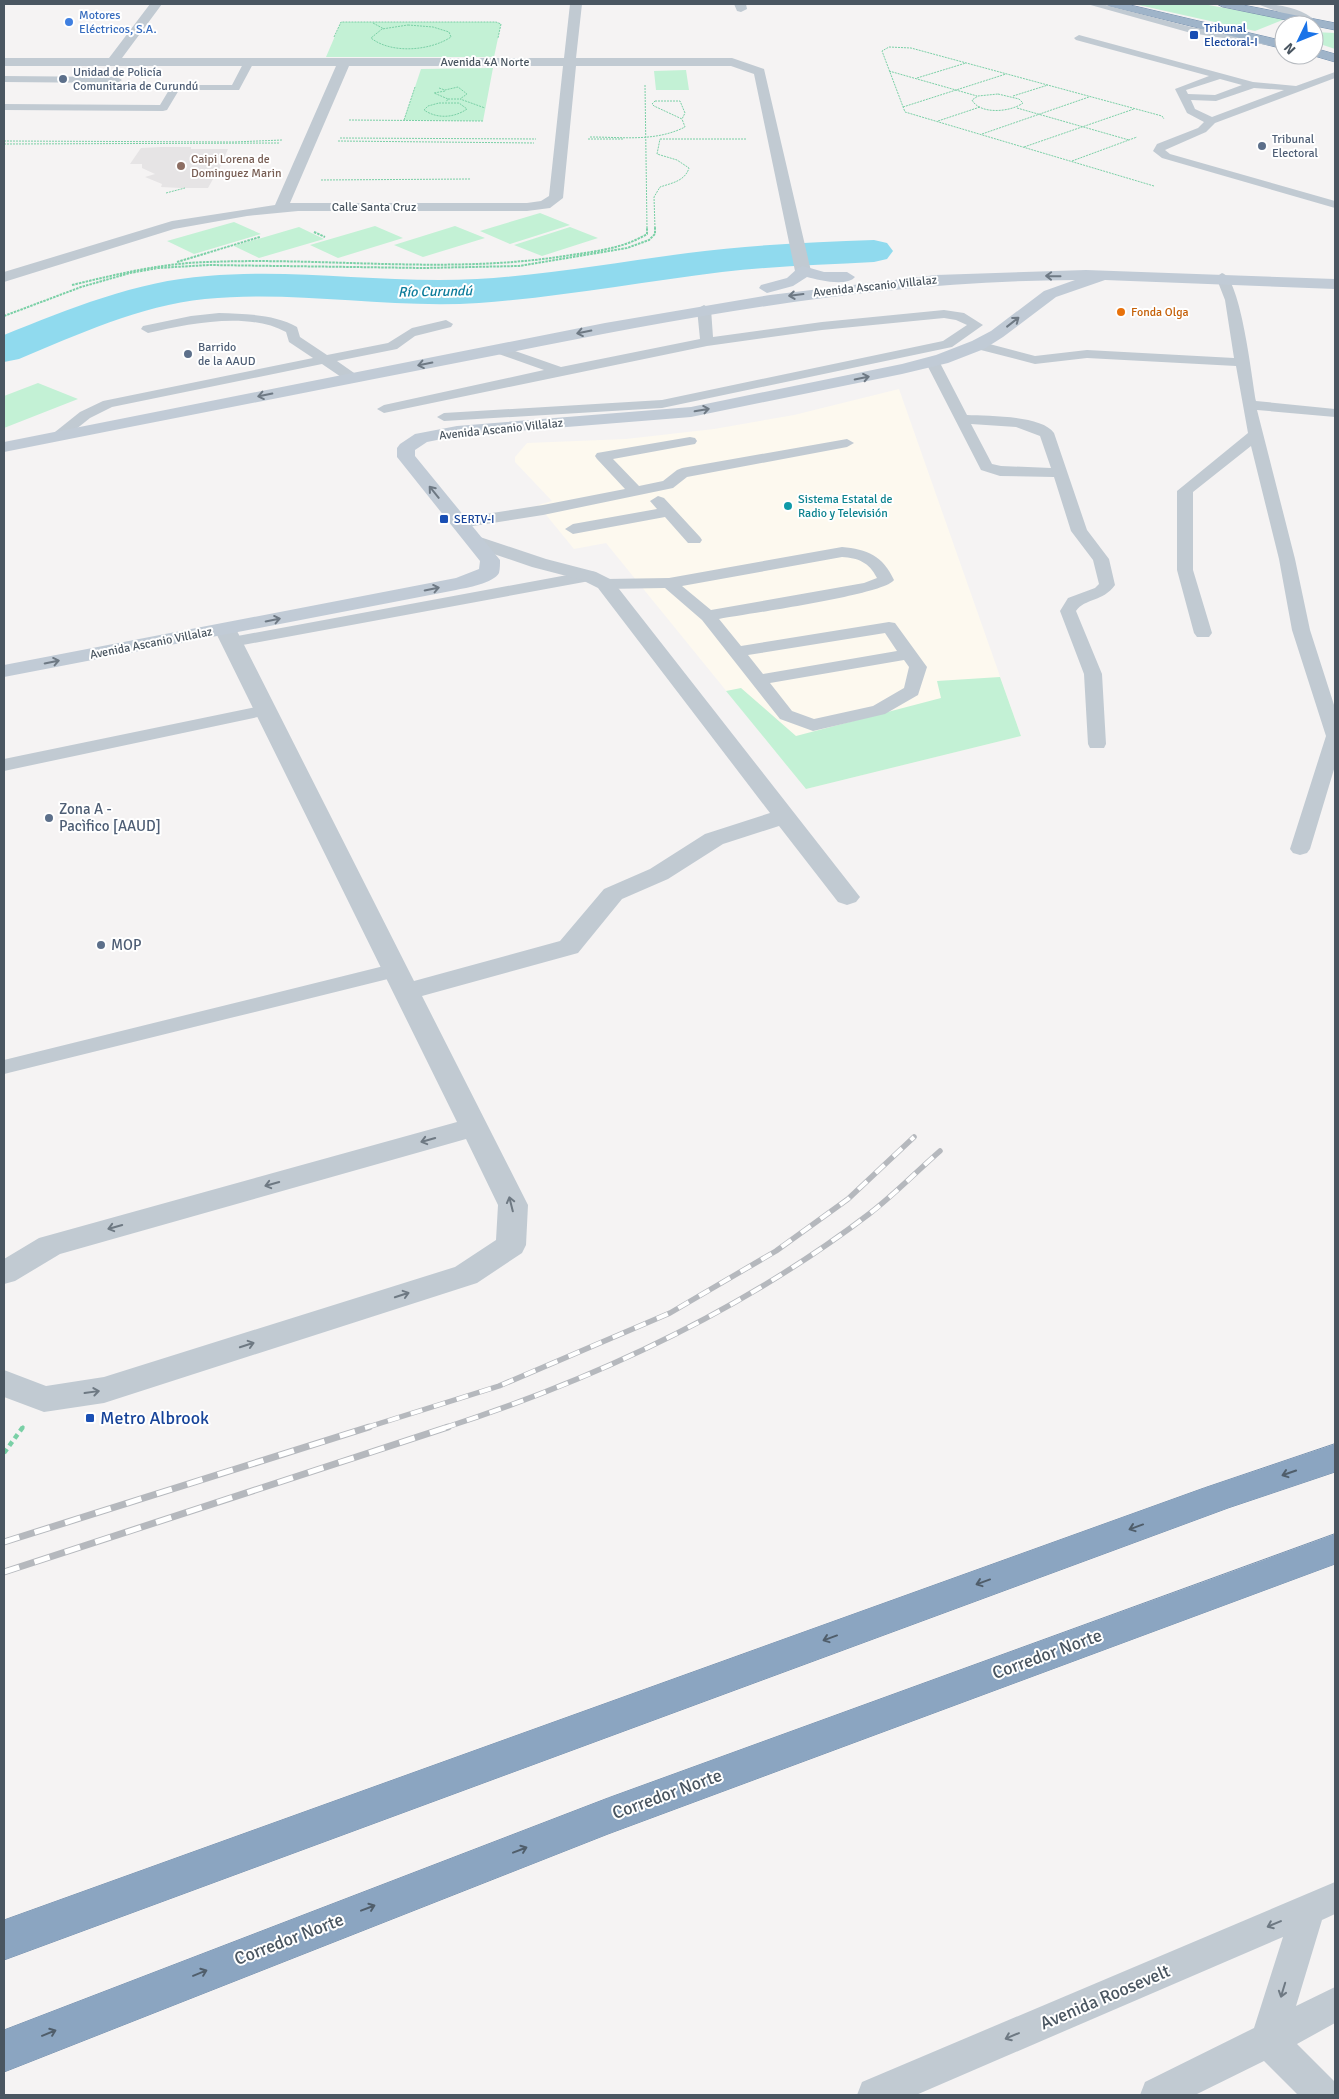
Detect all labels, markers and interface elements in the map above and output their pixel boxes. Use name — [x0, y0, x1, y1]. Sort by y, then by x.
place label: Motores Eléctricos, S.A. — [79, 8, 157, 37]
north arrow — [1274, 15, 1324, 65]
marker: Motores Eléctricos, S.A. — [63, 16, 75, 28]
place label: Tribunal Electoral-I — [1204, 21, 1258, 50]
marker: Tribunal Electoral-I — [1188, 29, 1200, 41]
text: N — [1280, 39, 1299, 58]
street label: Avenida 4A Norte — [441, 55, 529, 70]
place label: Unidad de Policía Comunitaria de Curundú — [73, 65, 198, 94]
marker: Unidad de Policía Comunitaria de Curundú — [57, 73, 69, 85]
place label: Tribunal Electoral — [1272, 132, 1319, 161]
marker: Tribunal Electoral — [1256, 140, 1268, 152]
place label: Caipi Lorena de Dominguez Marin — [191, 152, 281, 181]
marker: Caipi Lorena de Dominguez Marin — [175, 160, 187, 172]
street label: Calle Santa Cruz — [332, 200, 416, 215]
one-way arrow — [1045, 271, 1061, 281]
street label: Avenida Ascanio Villalaz — [812, 273, 938, 300]
water label: Río Curundú — [398, 282, 474, 301]
one-way arrow — [788, 290, 804, 300]
place label: Fonda Olga — [1131, 305, 1189, 320]
marker: Fonda Olga — [1115, 306, 1127, 318]
one-way arrow — [1006, 317, 1019, 328]
one-way arrow — [577, 328, 593, 337]
place label: Barrido de la AAUD — [198, 340, 256, 369]
marker: Barrido de la AAUD — [182, 348, 194, 360]
one-way arrow — [417, 359, 433, 369]
one-way arrow — [853, 373, 869, 382]
one-way arrow — [258, 391, 274, 401]
one-way arrow — [694, 404, 710, 414]
street label: Avenida Ascanio Villalaz — [438, 416, 564, 443]
one-way arrow — [428, 485, 439, 498]
place label: Sistema Estatal de Radio y Televisión — [798, 492, 893, 521]
marker: Sistema Estatal de Radio y Televisión — [782, 500, 794, 512]
place label: SERTV-I — [454, 512, 495, 527]
marker: SERTV-I — [438, 513, 450, 525]
one-way arrow — [424, 583, 440, 593]
one-way arrow — [264, 614, 280, 624]
street label: Avenida Ascanio Villalaz — [89, 624, 214, 663]
one-way arrow — [43, 656, 59, 666]
place label: Zona A - Pacìfico [AAUD] — [59, 800, 161, 835]
marker: Zona A - Pacìfico [AAUD] — [43, 812, 55, 824]
place label: MOP — [111, 936, 142, 954]
marker: MOP — [95, 939, 107, 951]
one-way arrow — [421, 1135, 437, 1145]
one-way arrow — [264, 1179, 280, 1189]
one-way arrow — [506, 1196, 515, 1212]
one-way arrow — [108, 1223, 124, 1233]
one-way arrow — [394, 1290, 410, 1300]
one-way arrow — [239, 1339, 255, 1349]
one-way arrow — [84, 1387, 100, 1397]
place label: Metro Albrook — [100, 1407, 209, 1429]
marker: Metro Albrook — [84, 1412, 96, 1424]
one-way arrow — [1282, 1469, 1297, 1478]
one-way arrow — [1128, 1523, 1144, 1532]
one-way arrow — [976, 1578, 991, 1587]
street label: Corredor Norte — [989, 1624, 1105, 1684]
one-way arrow — [823, 1634, 839, 1643]
street label: Corredor Norte — [609, 1764, 725, 1824]
one-way arrow — [512, 1845, 527, 1854]
one-way arrow — [360, 1903, 375, 1912]
street label: Corredor Norte — [231, 1908, 347, 1970]
one-way arrow — [1267, 1920, 1282, 1929]
street label: Avenida Roosevelt — [1037, 1960, 1173, 2034]
one-way arrow — [192, 1968, 207, 1978]
one-way arrow — [1278, 1981, 1288, 1997]
one-way arrow — [41, 2028, 56, 2037]
one-way arrow — [1005, 2032, 1020, 2042]

